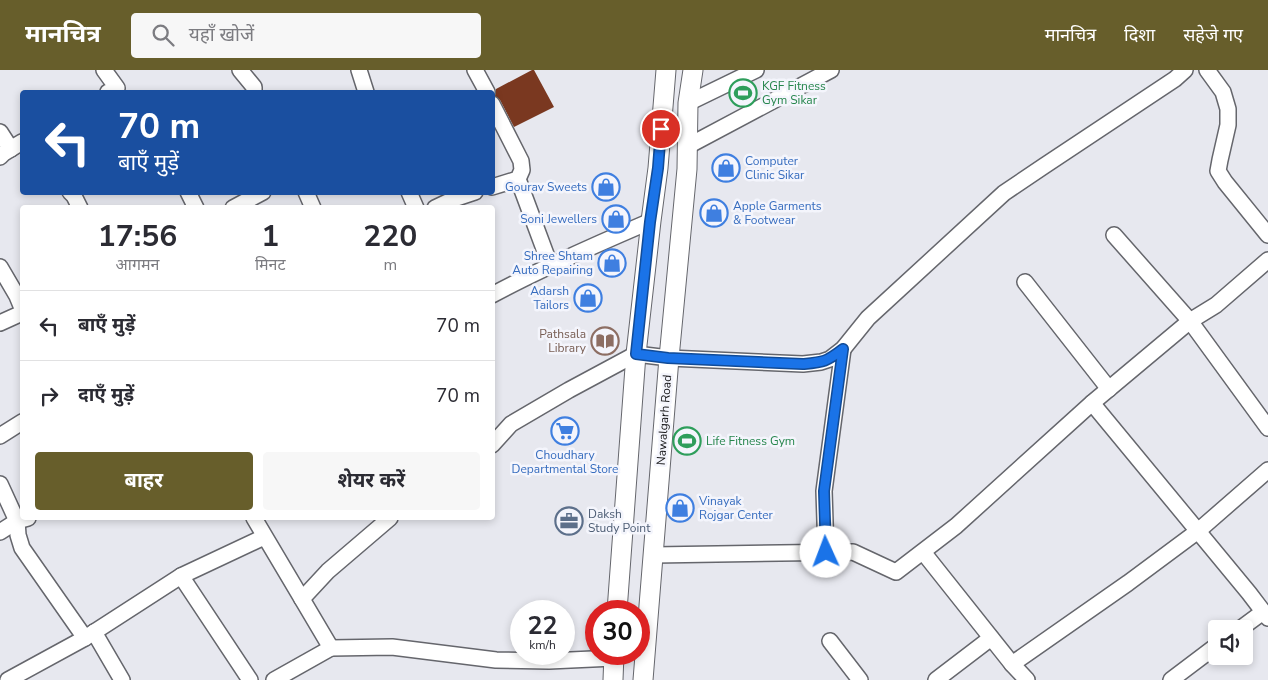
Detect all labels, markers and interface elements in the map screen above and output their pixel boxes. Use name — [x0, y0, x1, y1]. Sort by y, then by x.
search box — [131, 13, 481, 58]
text: मानचित्र — [25, 18, 101, 50]
icon: search — [149, 21, 177, 49]
text: यहाँ खोजें — [189, 22, 254, 48]
text: मानचित्र — [1045, 23, 1096, 47]
text: दिशा — [1124, 23, 1155, 47]
text: सहेजे गए — [1183, 23, 1243, 47]
sports icon: KGF Fitness Gym Sikar — [728, 78, 758, 108]
place label: KGF Fitness Gym Sikar — [762, 78, 826, 108]
text: 70 m — [118, 103, 200, 150]
pin — [640, 108, 682, 150]
icon: left — [35, 110, 100, 175]
icon: arrive — [647, 115, 675, 143]
text: बाएँ मुड़ें — [118, 148, 179, 178]
shop icon: Computer Clinic Sikar — [711, 153, 741, 183]
place label: Computer Clinic Sikar — [745, 153, 805, 183]
shop icon: Gourav Sweets — [591, 172, 621, 202]
place label: Gourav Sweets — [505, 179, 587, 195]
shop icon: Apple Garments & Footwear — [699, 198, 729, 228]
place label: Apple Garments & Footwear — [733, 198, 822, 228]
shop icon: Soni Jewellers — [601, 204, 631, 234]
place label: Soni Jewellers — [520, 211, 597, 227]
text: 17:56 — [98, 216, 177, 257]
text: 1 — [261, 216, 279, 257]
text: 220 — [363, 216, 417, 257]
place label: Shree Shtam Auto Repairing — [512, 248, 593, 278]
shop icon: Shree Shtam Auto Repairing — [597, 248, 627, 278]
text: आगमन — [116, 254, 159, 276]
text: मिनट — [255, 254, 286, 276]
text: m — [383, 254, 397, 276]
place label: Adarsh Tailors — [530, 283, 569, 313]
shop icon: Adarsh Tailors — [573, 283, 603, 313]
icon: left — [35, 312, 63, 340]
text: बाएँ मुड़ें — [78, 312, 135, 338]
text: 70 m — [436, 313, 480, 339]
place label: Pathsala Library — [539, 326, 587, 356]
library icon: Pathsala Library — [590, 326, 620, 356]
street label: Nawalgarh Road — [653, 374, 675, 466]
icon: right — [35, 382, 63, 410]
text: दाएँ मुड़ें — [78, 382, 134, 408]
text: 70 m — [436, 383, 480, 409]
supermarket icon: Choudhary Departmental Store — [550, 416, 580, 446]
sports icon: Life Fitness Gym — [672, 426, 702, 456]
place label: Life Fitness Gym — [706, 433, 795, 449]
place label: Choudhary Departmental Store — [512, 447, 618, 477]
button: बाहर — [35, 452, 253, 510]
button: शेयर करें — [263, 452, 480, 510]
shop icon: Vinayak Rojgar Center — [665, 493, 695, 523]
place label: Vinayak Rojgar Center — [698, 493, 774, 523]
office icon: Daksh Study Point — [554, 506, 584, 536]
place label: Daksh Study Point — [588, 506, 651, 536]
position arrow — [799, 525, 851, 577]
speed limit sign: 30 — [585, 600, 650, 665]
text: 22 — [527, 609, 558, 643]
map controls — [1208, 620, 1253, 665]
button: sound — [1208, 620, 1253, 665]
text: km/h — [529, 637, 556, 653]

